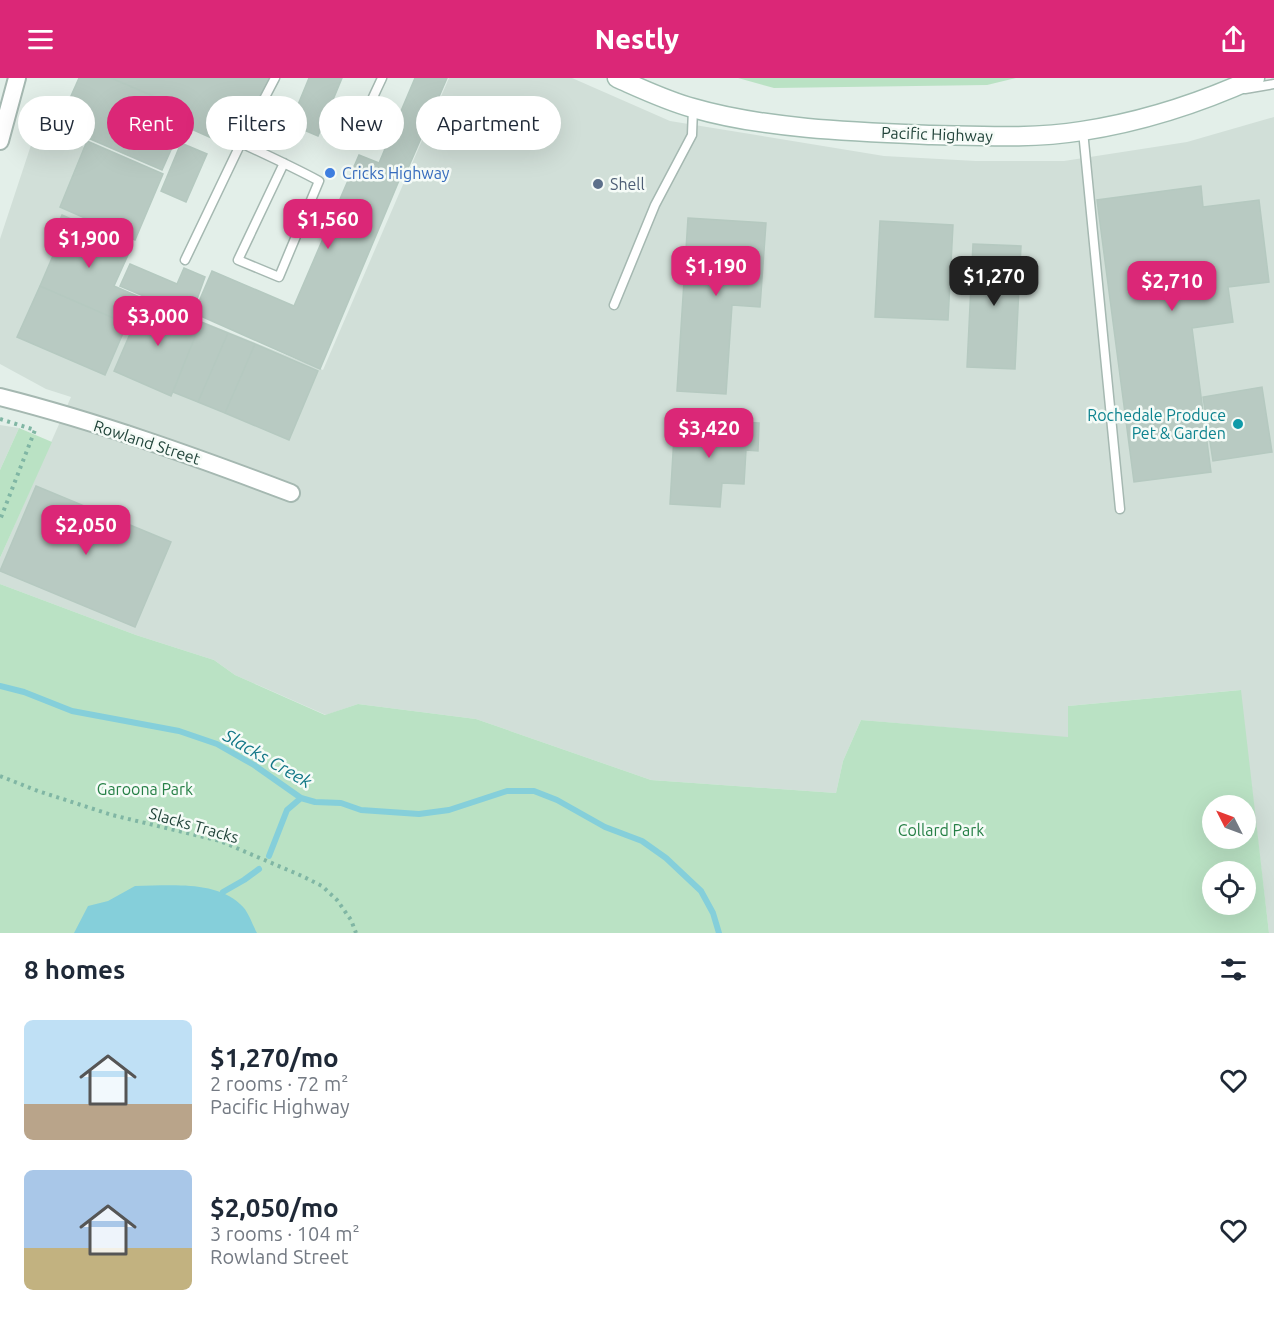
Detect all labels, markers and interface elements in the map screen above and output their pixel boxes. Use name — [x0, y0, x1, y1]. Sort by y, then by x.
icon: menu — [24, 23, 57, 56]
icon: share — [1217, 23, 1250, 56]
text: Nestly — [595, 24, 679, 54]
chip: Buy — [18, 96, 95, 150]
chip: Rent — [107, 96, 194, 150]
chip: Filters — [206, 96, 307, 150]
chip: New — [319, 96, 404, 150]
chip: Apartment — [416, 96, 561, 150]
street label: Pacific Highway — [881, 123, 993, 145]
place label: Cricks Highway — [342, 164, 450, 182]
marker: Cricks Highway — [323, 166, 337, 180]
place label: Shell — [610, 175, 645, 193]
marker: Shell — [591, 177, 605, 191]
pin: $1,560 — [279, 199, 377, 250]
text: $1,560 — [297, 207, 359, 230]
pin: $1,900 — [40, 218, 138, 269]
text: $1,900 — [58, 226, 120, 249]
pin: $1,190 — [667, 246, 765, 297]
text: $1,190 — [685, 254, 747, 277]
pin: $1,270 — [945, 256, 1043, 307]
pin: $2,710 — [1123, 261, 1221, 312]
text: $1,270 — [963, 264, 1025, 287]
text: $2,710 — [1141, 269, 1203, 292]
pin: $3,000 — [109, 296, 207, 347]
text: $3,000 — [127, 304, 189, 327]
place label: Rochedale Produce Pet & Garden — [1087, 406, 1226, 442]
pin: $3,420 — [660, 408, 758, 459]
street label: Rowland Street — [91, 416, 203, 468]
text: $3,420 — [678, 416, 740, 439]
marker: Rochedale Produce Pet & Garden — [1231, 417, 1245, 431]
pin: $2,050 — [37, 505, 135, 556]
text: $2,050 — [55, 513, 117, 536]
water label: Slacks Creek — [219, 724, 316, 792]
park label: Garoona Park — [97, 780, 193, 798]
north arrow — [1202, 795, 1256, 849]
map controls — [1202, 795, 1256, 915]
street label: Slacks Tracks — [147, 804, 241, 846]
park label: Collard Park — [898, 821, 984, 839]
button: locate — [1202, 861, 1256, 915]
icon: filters — [1217, 953, 1250, 986]
text: 8 homes — [24, 955, 125, 984]
text: $1,270/mo — [210, 1043, 339, 1072]
icon: home — [72, 1044, 144, 1116]
icon: heart — [1217, 1064, 1250, 1097]
text: 2 rooms · 72 m² — [210, 1072, 348, 1095]
text: Pacific Highway — [210, 1095, 350, 1118]
text: $2,050/mo — [210, 1193, 339, 1222]
icon: home — [72, 1194, 144, 1266]
icon: heart — [1217, 1214, 1250, 1247]
text: 3 rooms · 104 m² — [210, 1222, 360, 1245]
text: Rowland Street — [210, 1245, 349, 1268]

